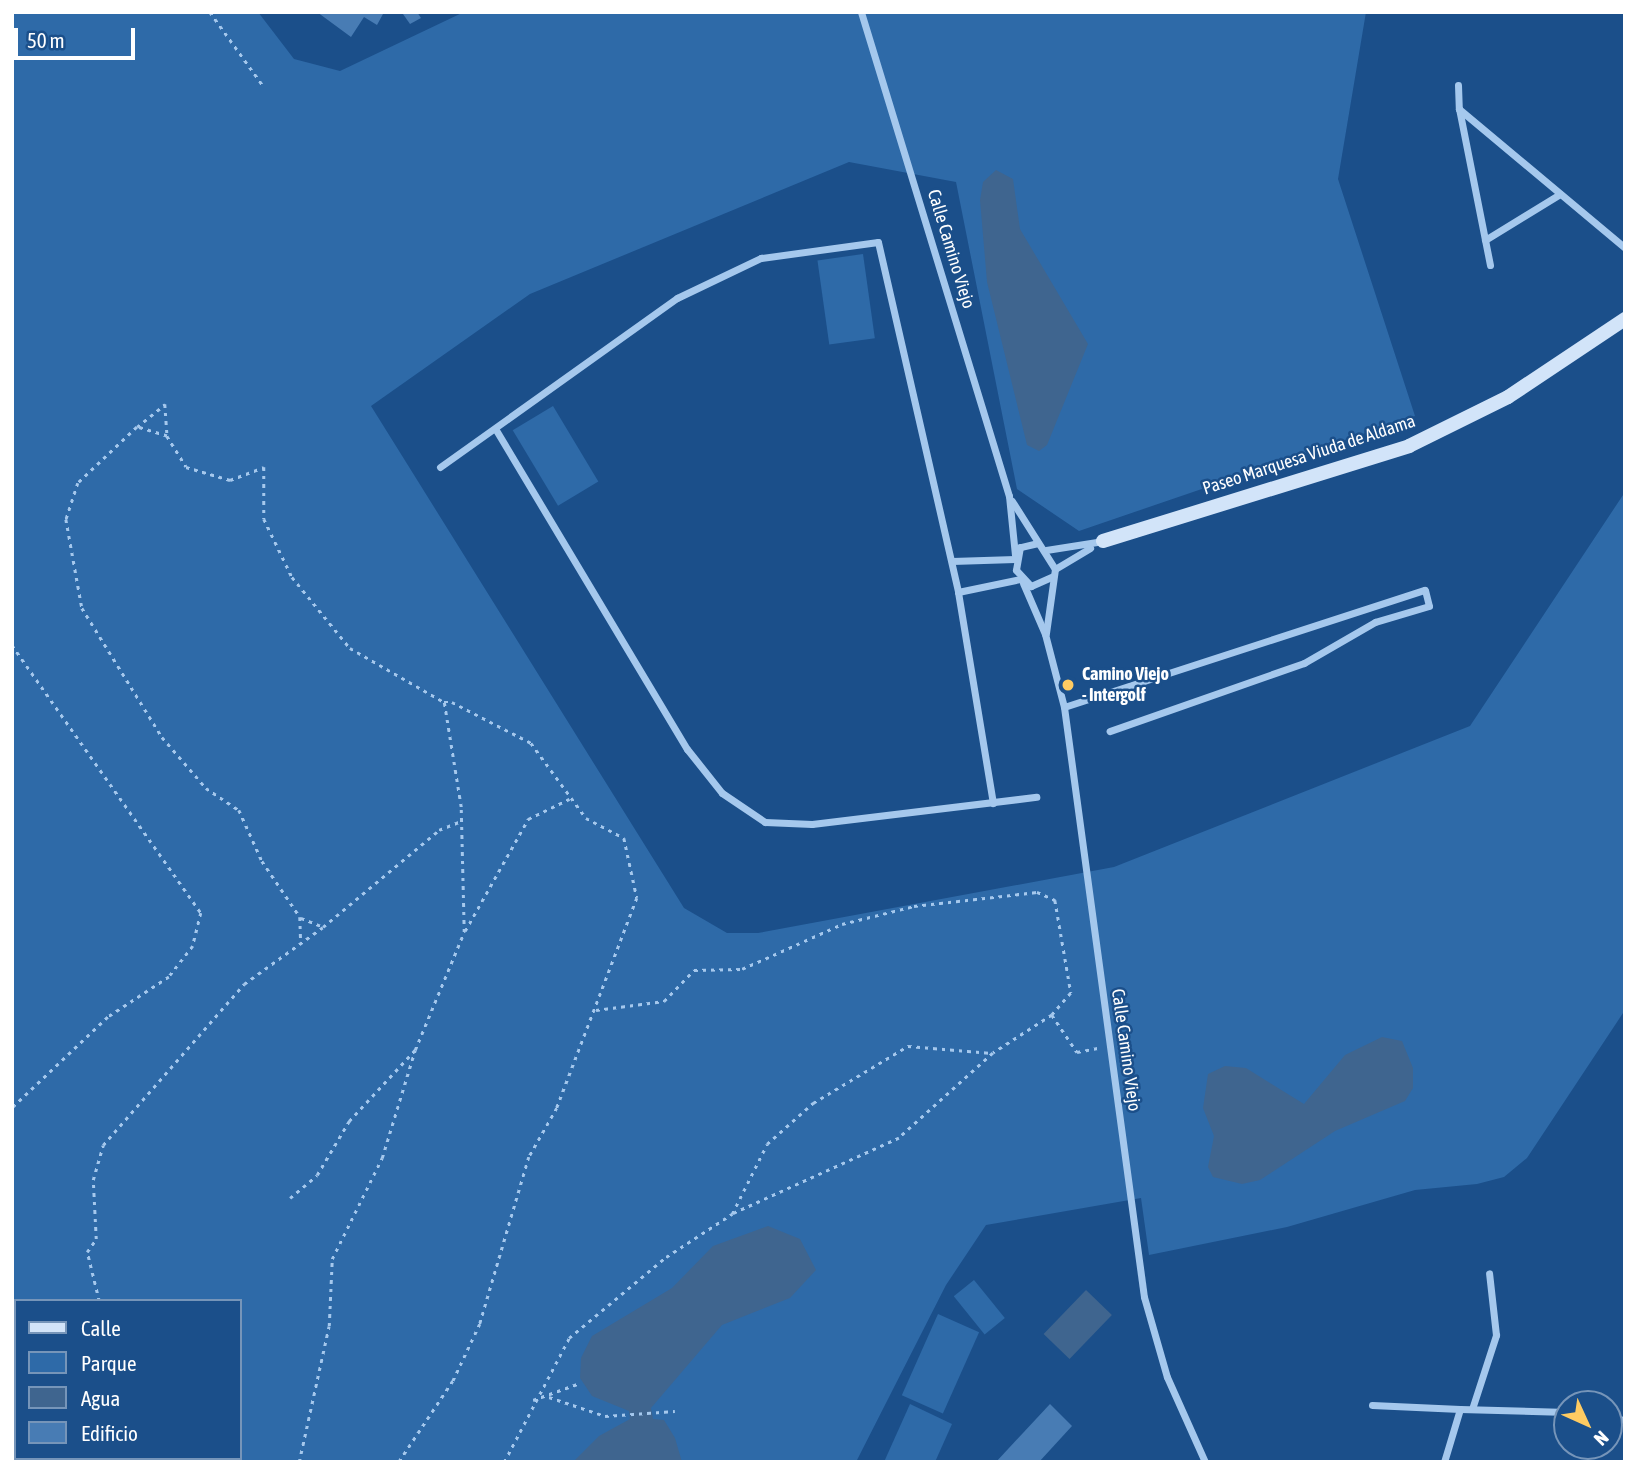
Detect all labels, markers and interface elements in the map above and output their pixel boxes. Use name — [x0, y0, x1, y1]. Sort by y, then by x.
scale bar — [18, 14, 138, 58]
text: 50 m — [27, 28, 65, 52]
street label: Calle Camino Viejo — [923, 187, 979, 311]
street label: Paseo Marquesa Viuda de Aldama — [1200, 410, 1418, 500]
place label: Camino Viejo - Intergolf — [1082, 664, 1169, 706]
marker: Camino Viejo - Intergolf — [1060, 677, 1076, 693]
street label: Calle Camino Viejo — [1107, 987, 1145, 1113]
legend — [14, 1299, 242, 1460]
text: Calle — [81, 1316, 121, 1340]
text: Parque — [81, 1351, 136, 1375]
text: Agua — [81, 1386, 120, 1410]
north arrow — [1553, 1390, 1623, 1460]
text: Edificio — [81, 1421, 138, 1445]
text: N — [1590, 1427, 1613, 1450]

